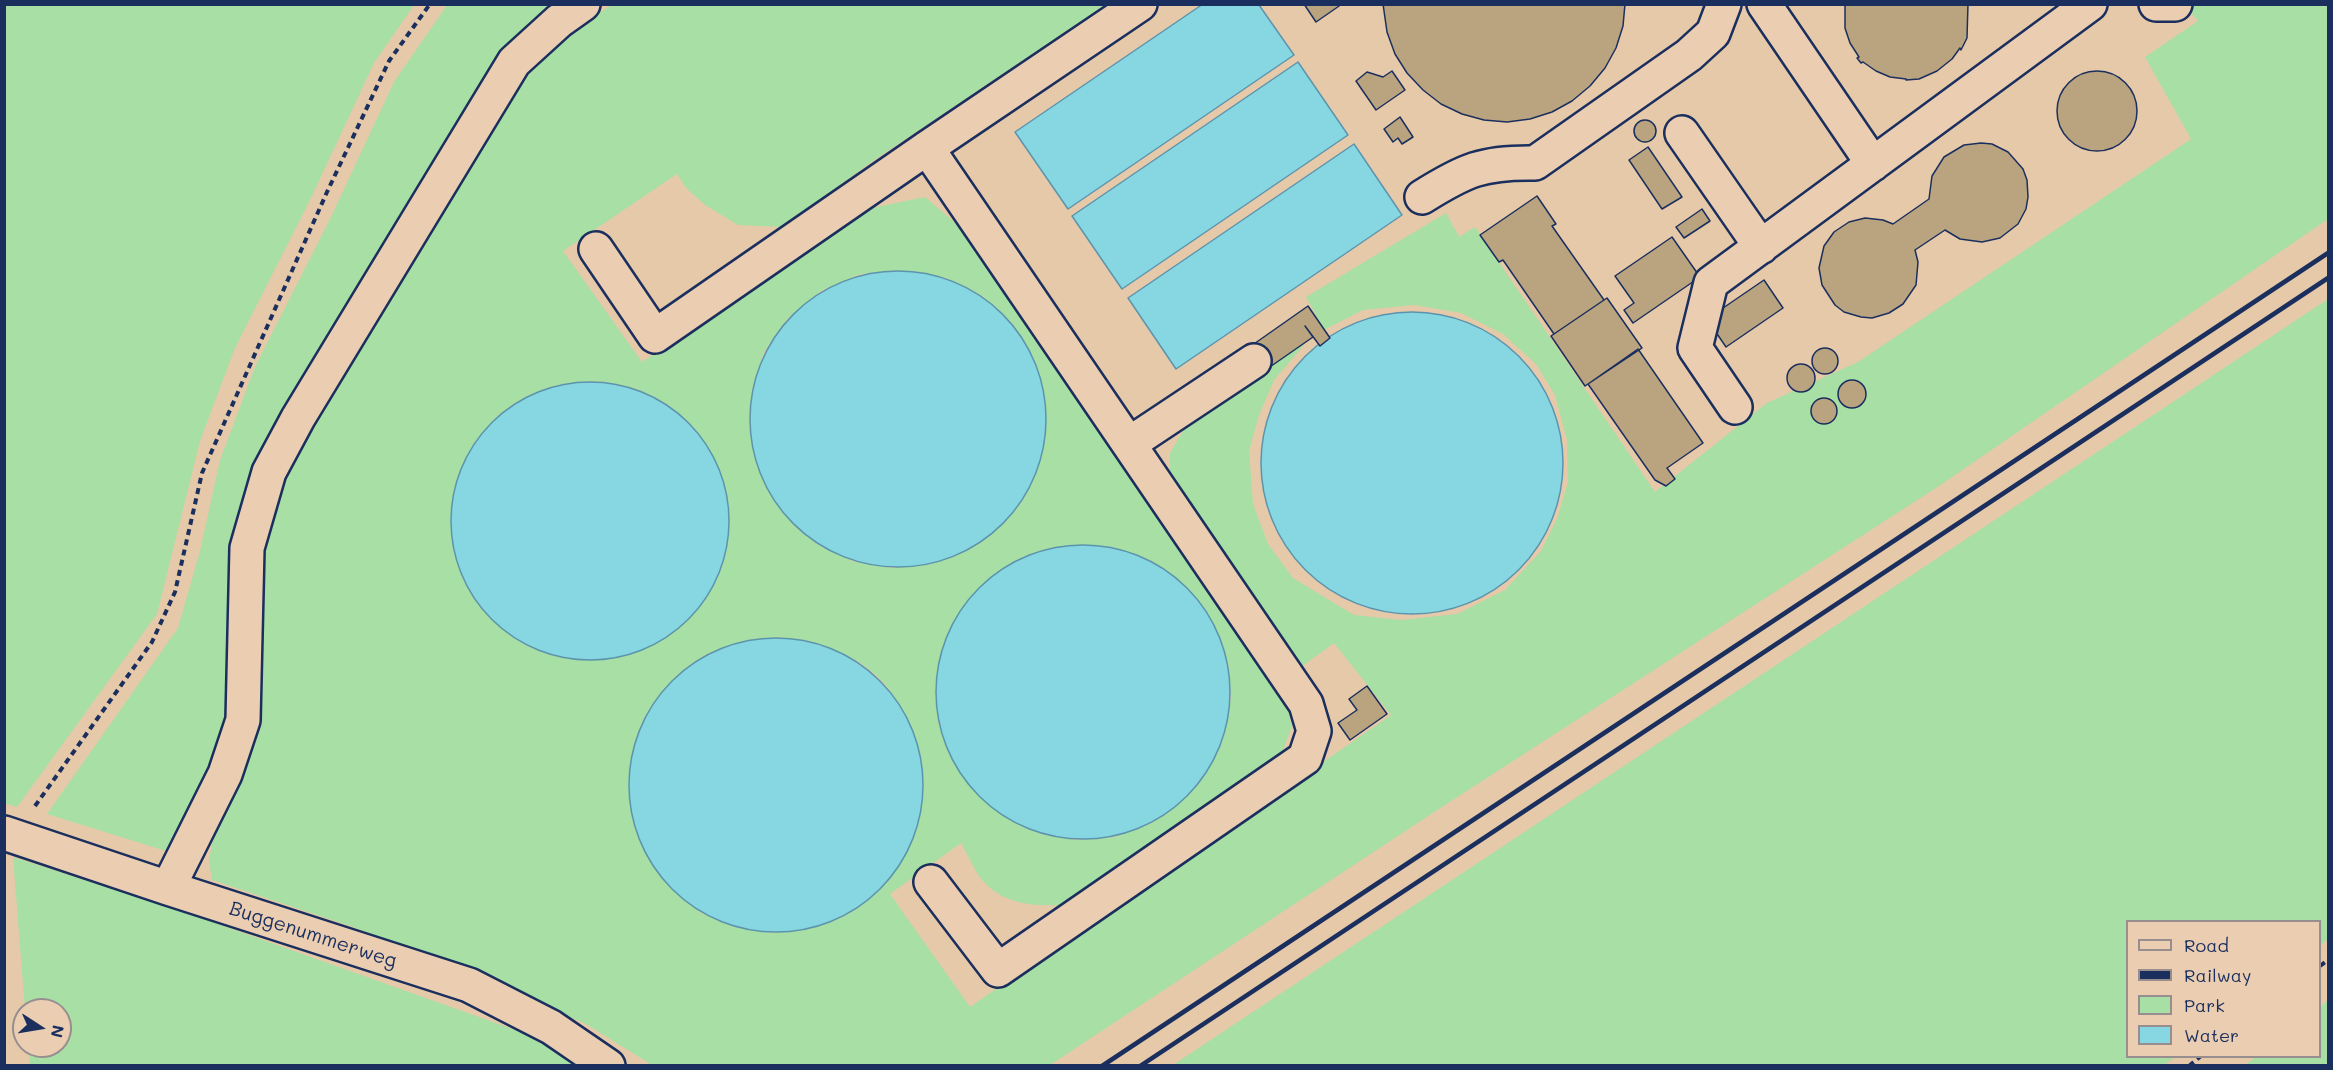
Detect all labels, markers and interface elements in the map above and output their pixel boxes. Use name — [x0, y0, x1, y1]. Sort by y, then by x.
street label: Buggenummerweg — [226, 897, 400, 973]
legend — [2126, 920, 2321, 1058]
text: Road — [2184, 933, 2229, 957]
text: Railway — [2184, 963, 2251, 987]
text: Park — [2184, 993, 2225, 1017]
north arrow — [12, 998, 72, 1058]
text: N — [47, 1023, 70, 1040]
text: Water — [2184, 1023, 2239, 1047]

